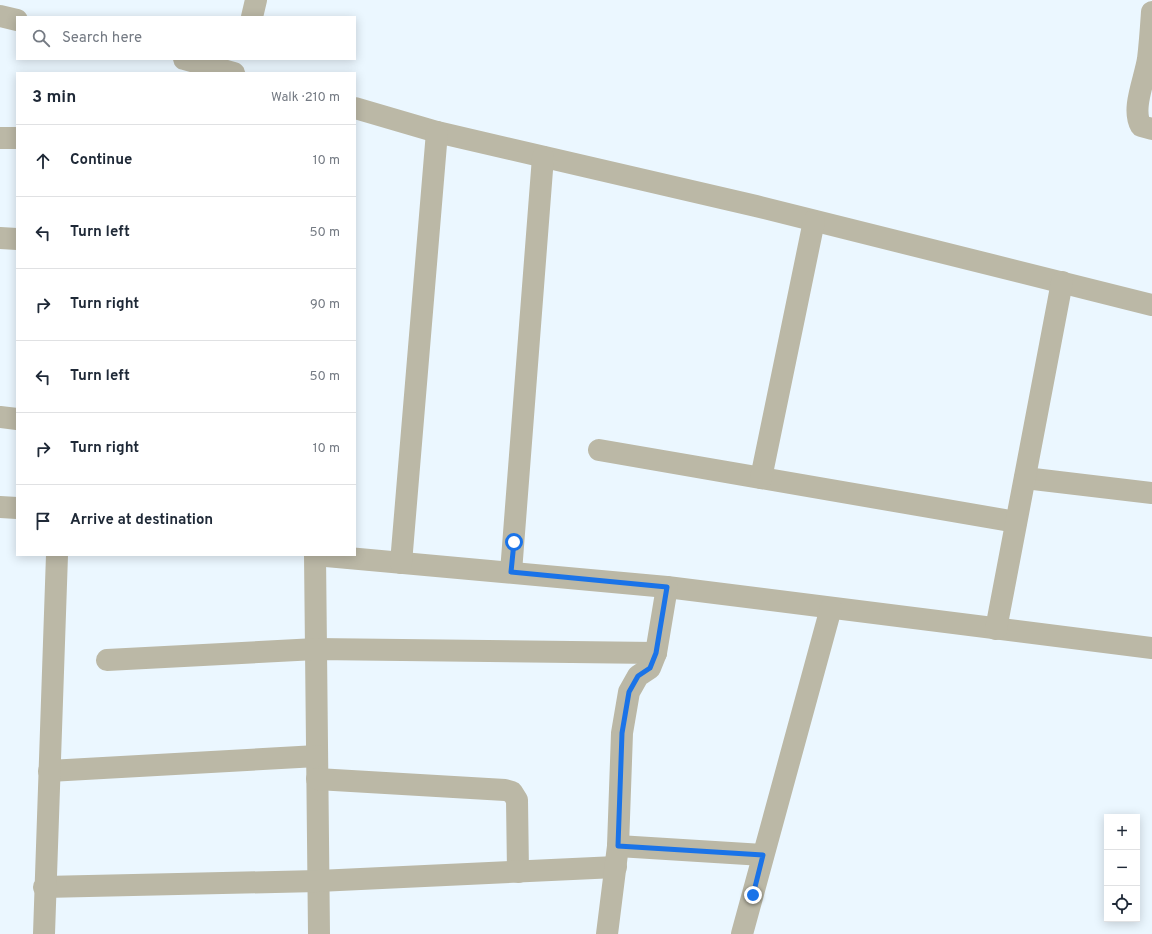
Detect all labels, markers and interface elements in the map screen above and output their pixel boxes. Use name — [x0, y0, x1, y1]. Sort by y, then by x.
search box — [16, 16, 356, 60]
icon: search — [30, 27, 52, 49]
text: Search here — [62, 29, 142, 48]
text: 3 min — [32, 87, 76, 109]
text: Walk · 210 m — [271, 90, 340, 106]
icon: ahead — [32, 150, 54, 172]
text: Continue — [70, 151, 132, 170]
text: 10 m — [313, 153, 340, 169]
icon: left — [32, 222, 54, 244]
text: Turn left — [70, 223, 130, 242]
text: 50 m — [310, 225, 340, 241]
icon: right — [32, 294, 54, 316]
text: Turn right — [70, 295, 139, 314]
text: 90 m — [310, 297, 340, 313]
icon: left — [32, 366, 54, 388]
text: Turn left — [70, 367, 130, 386]
text: 50 m — [310, 369, 340, 385]
icon: right — [32, 438, 54, 460]
text: Turn right — [70, 439, 139, 458]
text: 10 m — [313, 441, 340, 457]
icon: arrive — [32, 510, 54, 532]
text: Arrive at destination — [70, 511, 213, 530]
route start — [505, 533, 523, 551]
map controls — [1104, 814, 1140, 922]
button: + — [1104, 814, 1140, 850]
button: − — [1104, 850, 1140, 886]
route end — [744, 886, 762, 904]
button: locate — [1104, 886, 1140, 922]

